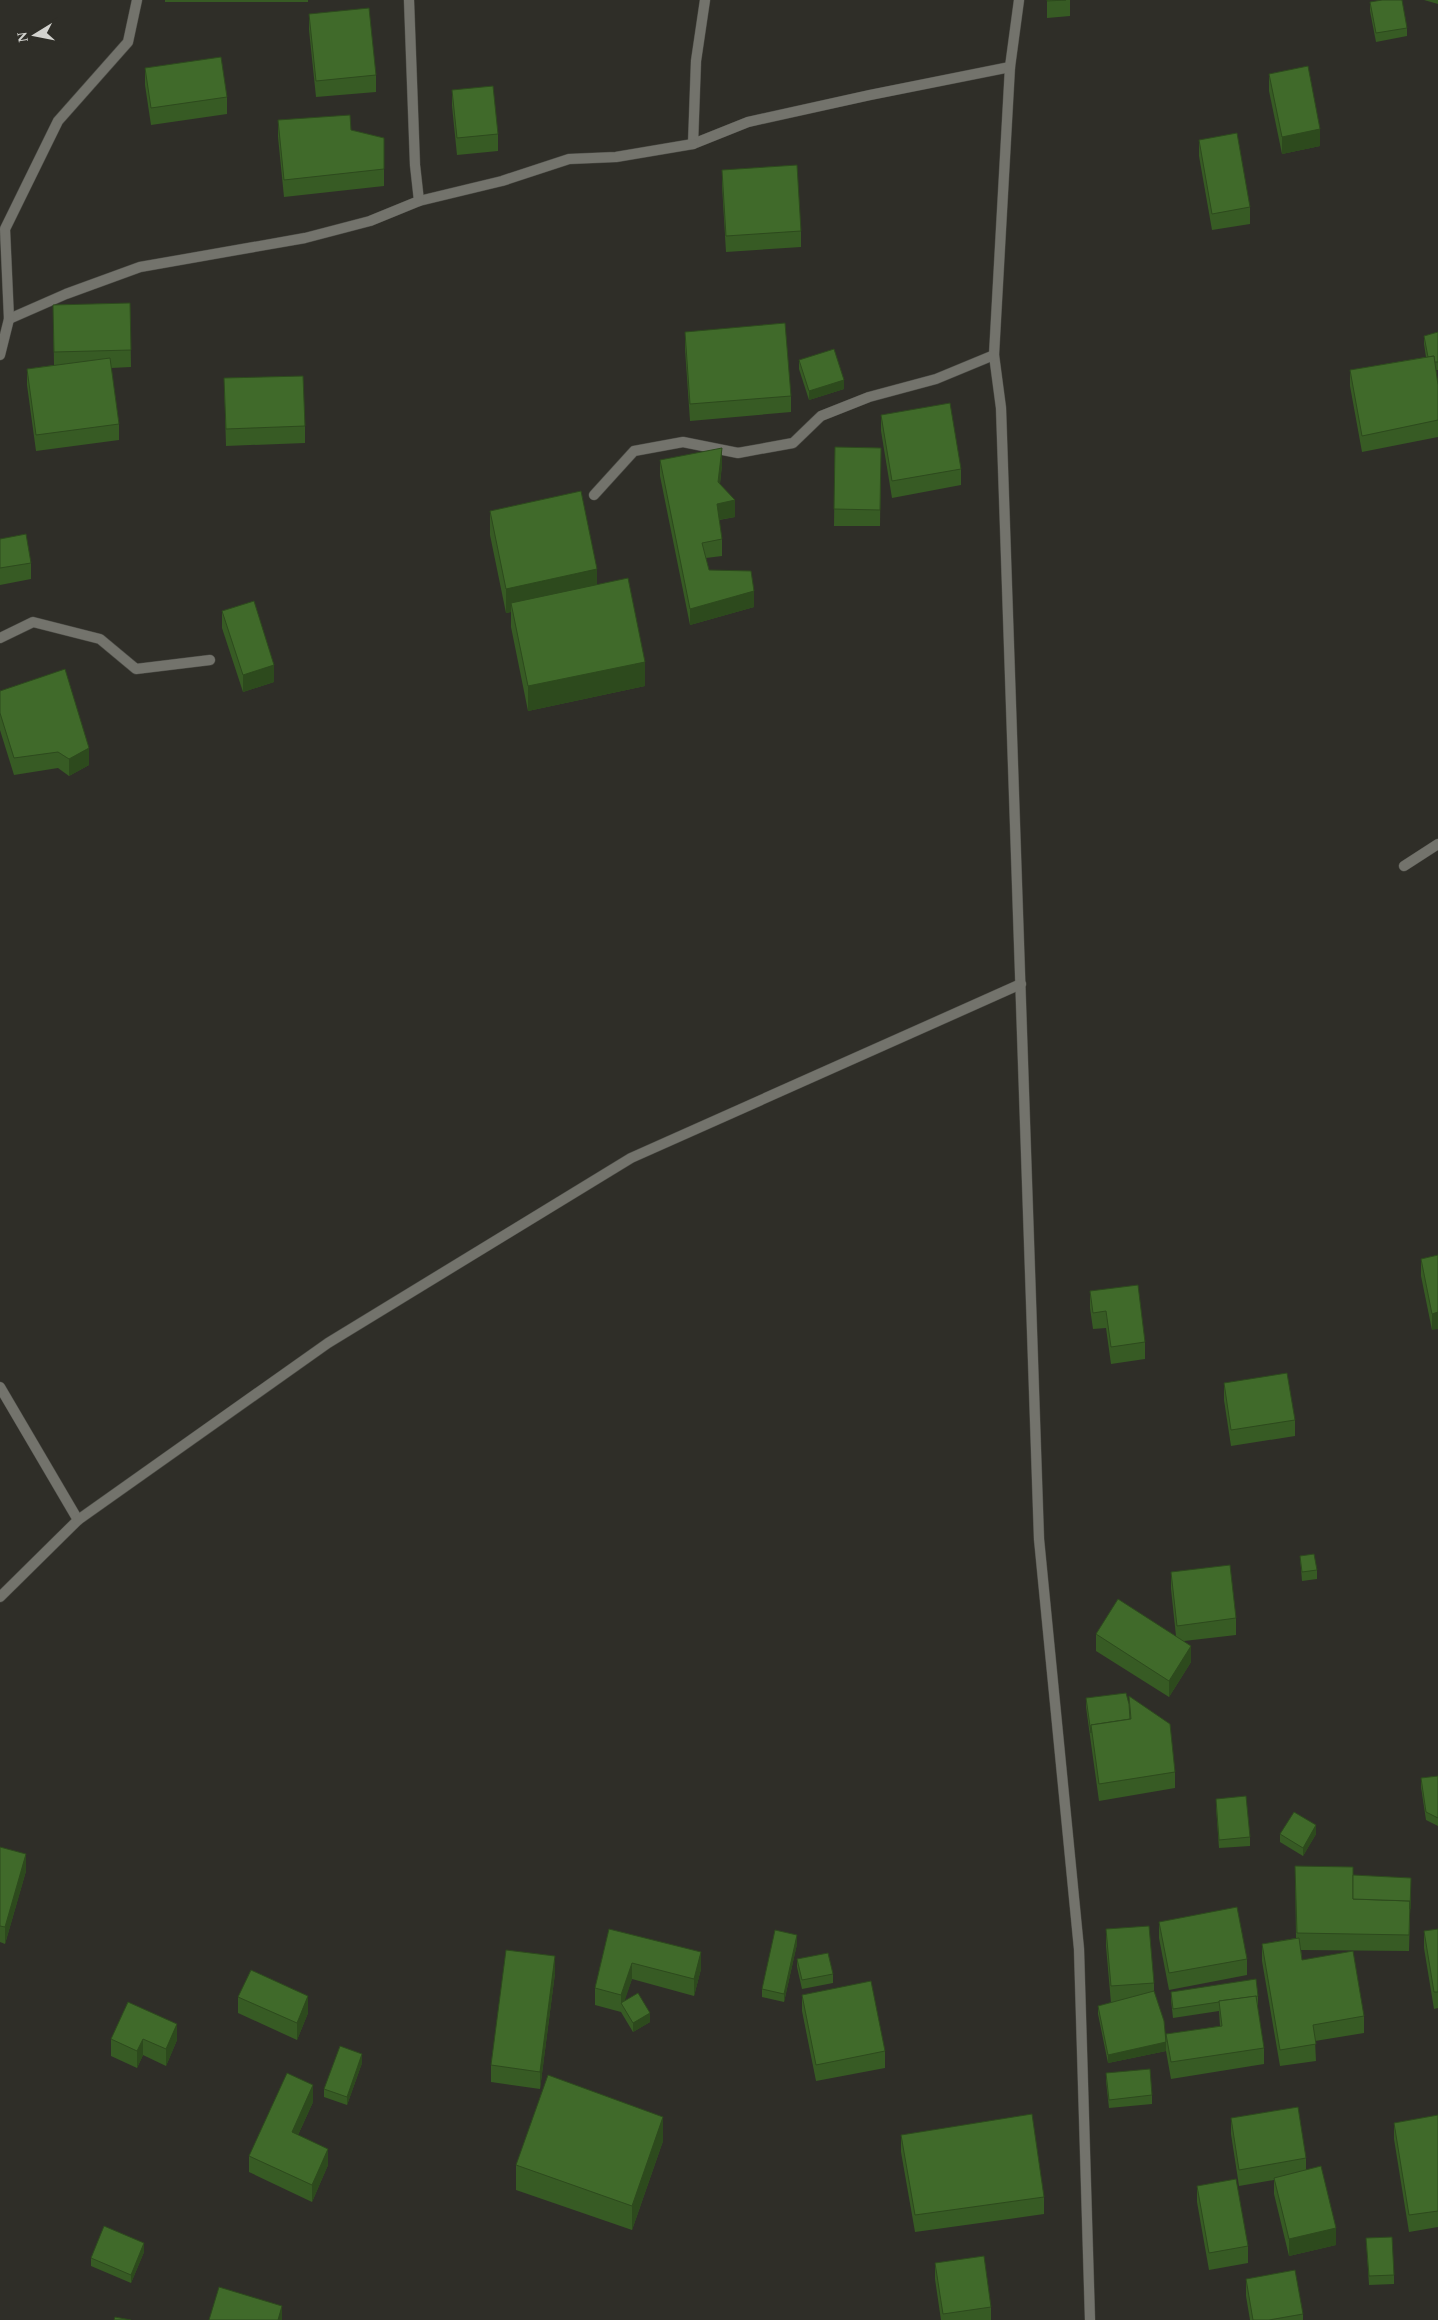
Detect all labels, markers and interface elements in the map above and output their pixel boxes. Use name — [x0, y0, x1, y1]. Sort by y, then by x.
north arrow — [10, 10, 60, 60]
text: N — [14, 31, 31, 43]

